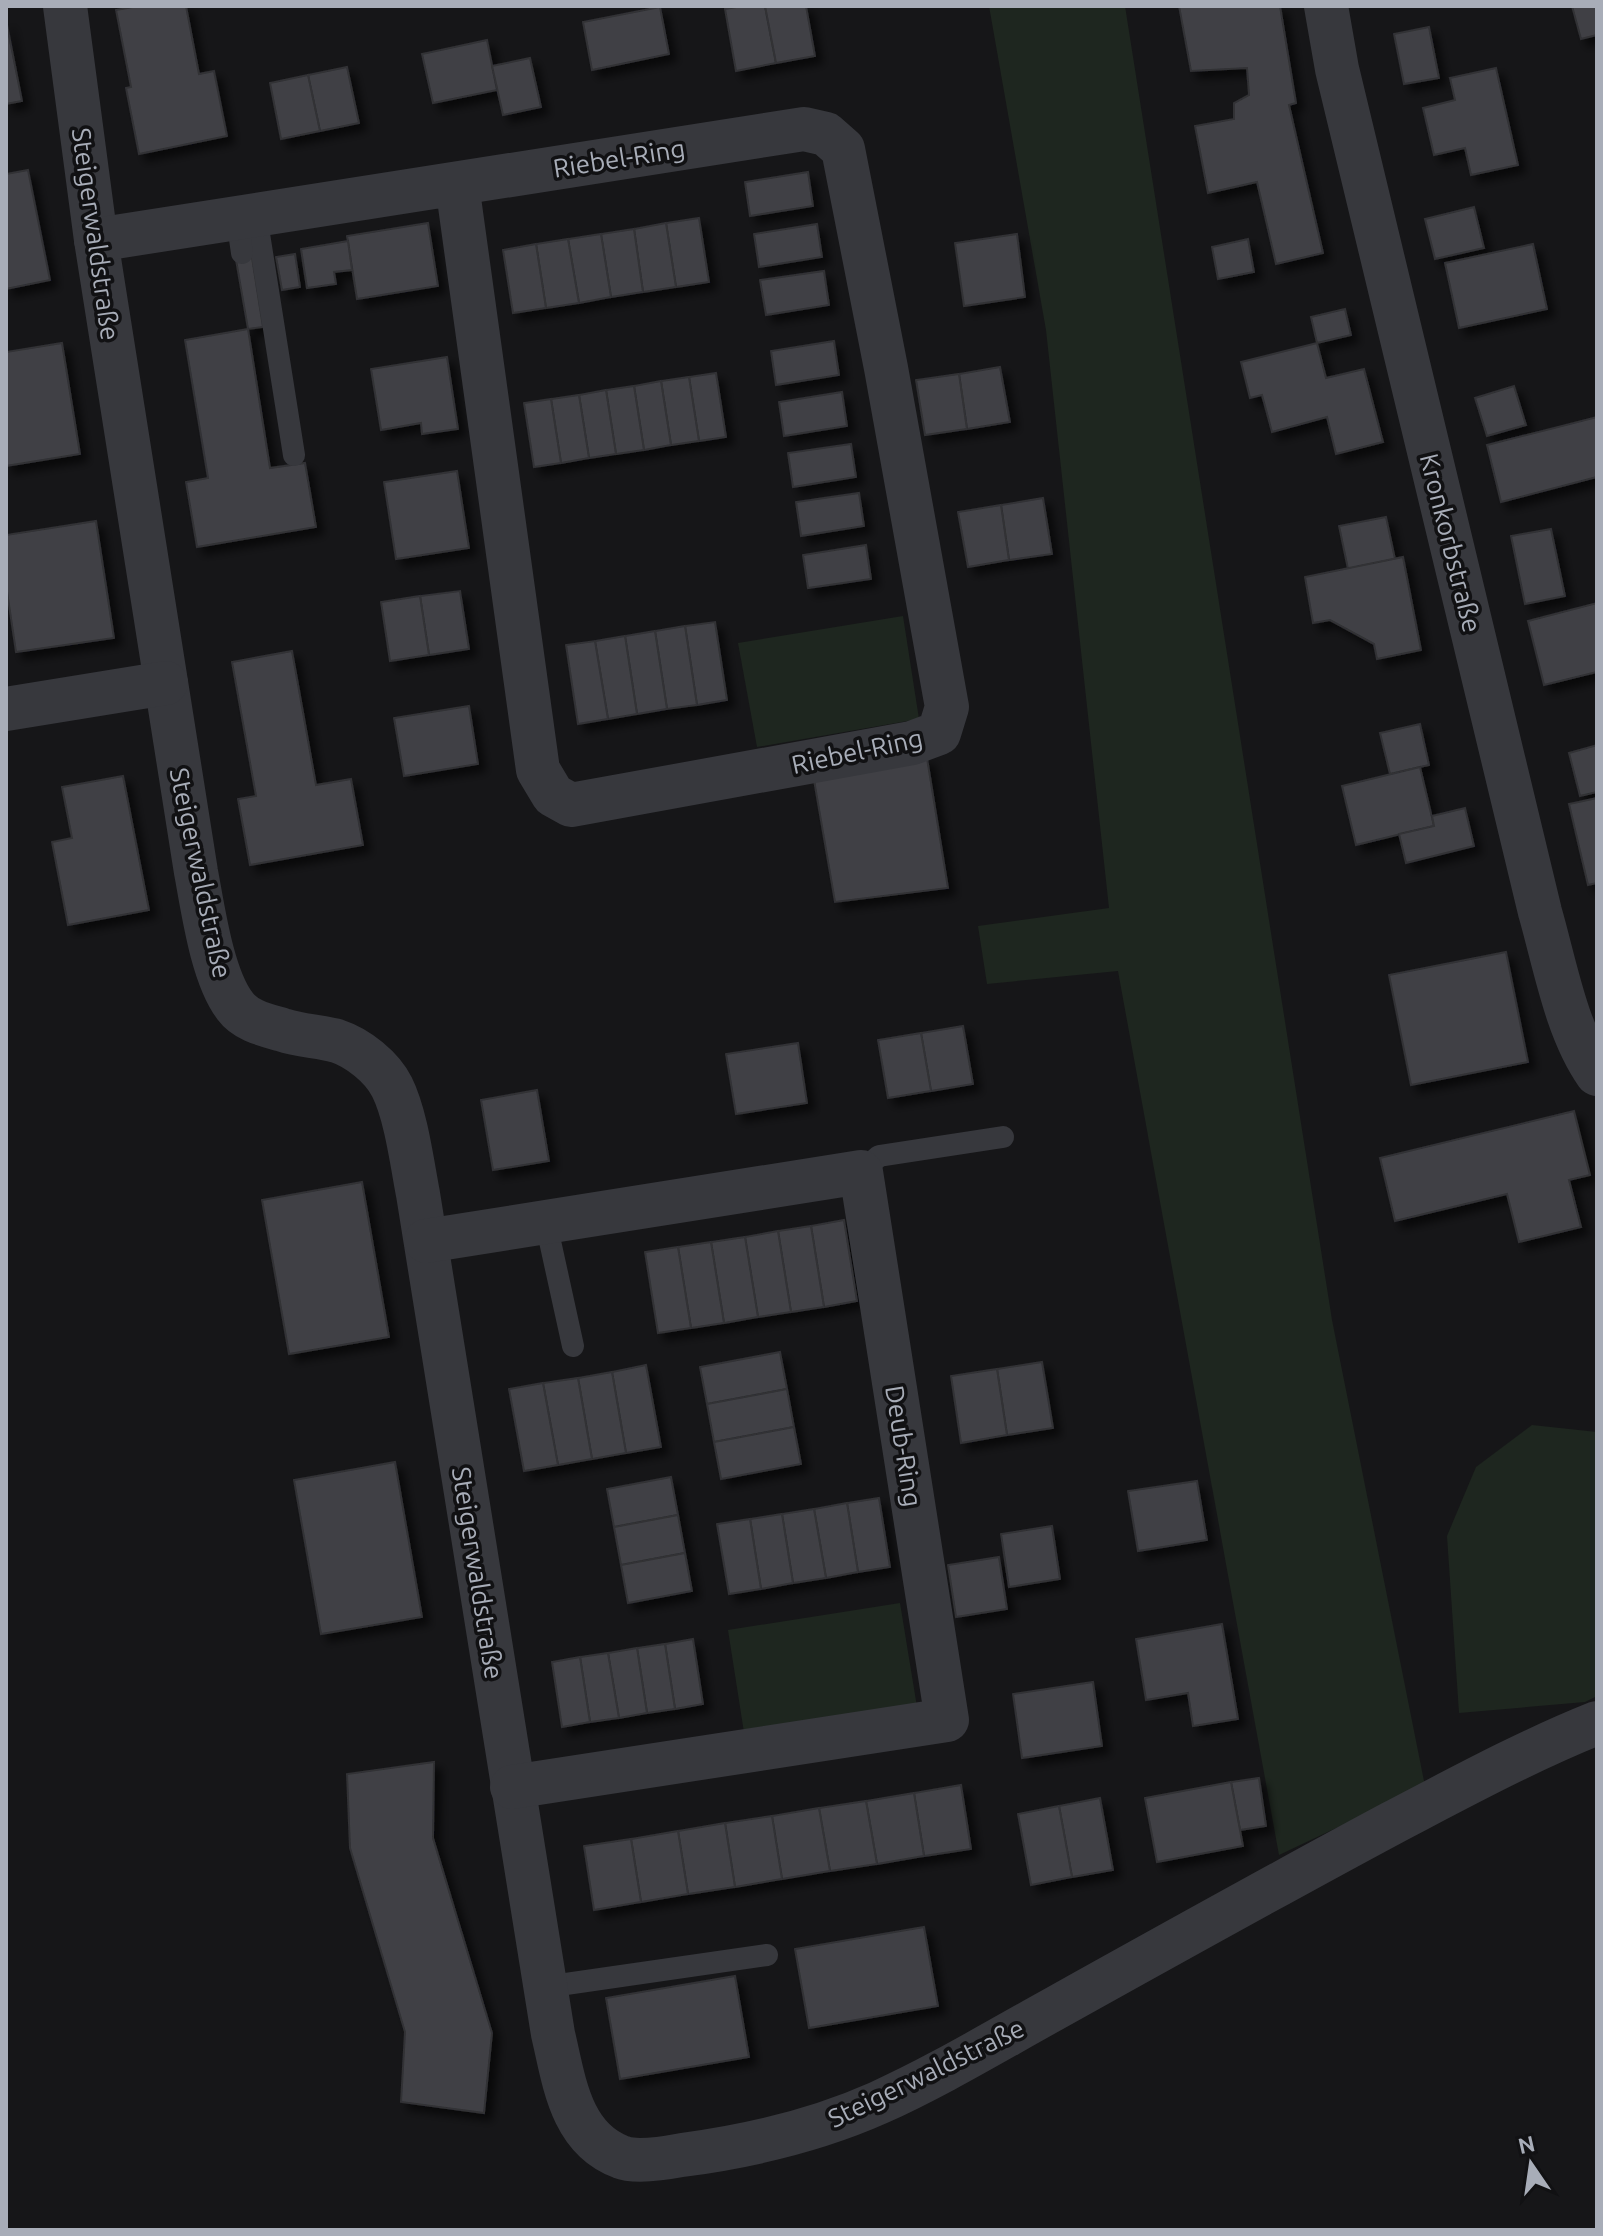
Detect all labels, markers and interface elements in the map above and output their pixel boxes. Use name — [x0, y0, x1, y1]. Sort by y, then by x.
street label: Steigerwaldstraße — [67, 126, 125, 342]
street label: Riebel-Ring — [551, 133, 687, 183]
street label: Kronkorbstraße — [1415, 451, 1487, 635]
street label: Riebel-Ring — [789, 723, 925, 779]
street label: Steigerwaldstraße — [165, 765, 237, 981]
street label: Deub-Ring — [880, 1383, 928, 1509]
street label: Steigerwaldstraße — [447, 1465, 509, 1681]
street label: Steigerwaldstraße — [823, 2013, 1029, 2133]
north arrow — [1491, 2124, 1571, 2204]
text: N — [1516, 2130, 1537, 2158]

